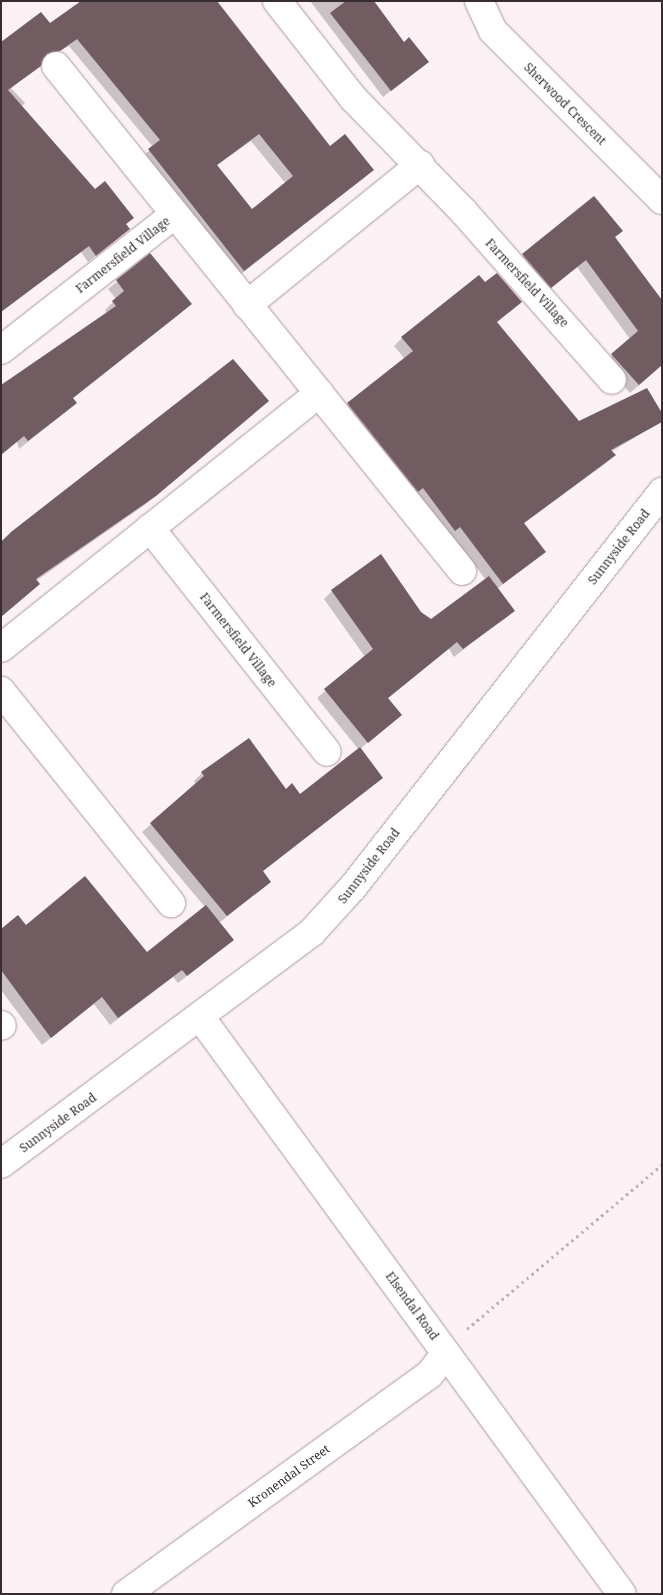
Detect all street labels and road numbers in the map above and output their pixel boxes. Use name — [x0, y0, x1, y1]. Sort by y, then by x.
street label: Sherwood Crescent — [521, 60, 609, 148]
street label: Farmersfield Village — [73, 214, 173, 296]
street label: Farmersfield Village — [482, 236, 572, 330]
street label: Sunnyside Road — [585, 507, 653, 587]
street label: Farmersfield Village — [197, 590, 279, 690]
street label: Sunnyside Road — [335, 826, 403, 906]
street label: Sunnyside Road — [17, 1090, 99, 1156]
street label: Elsendal Road — [382, 1269, 442, 1343]
street label: Kronendal Street — [245, 1442, 333, 1510]

